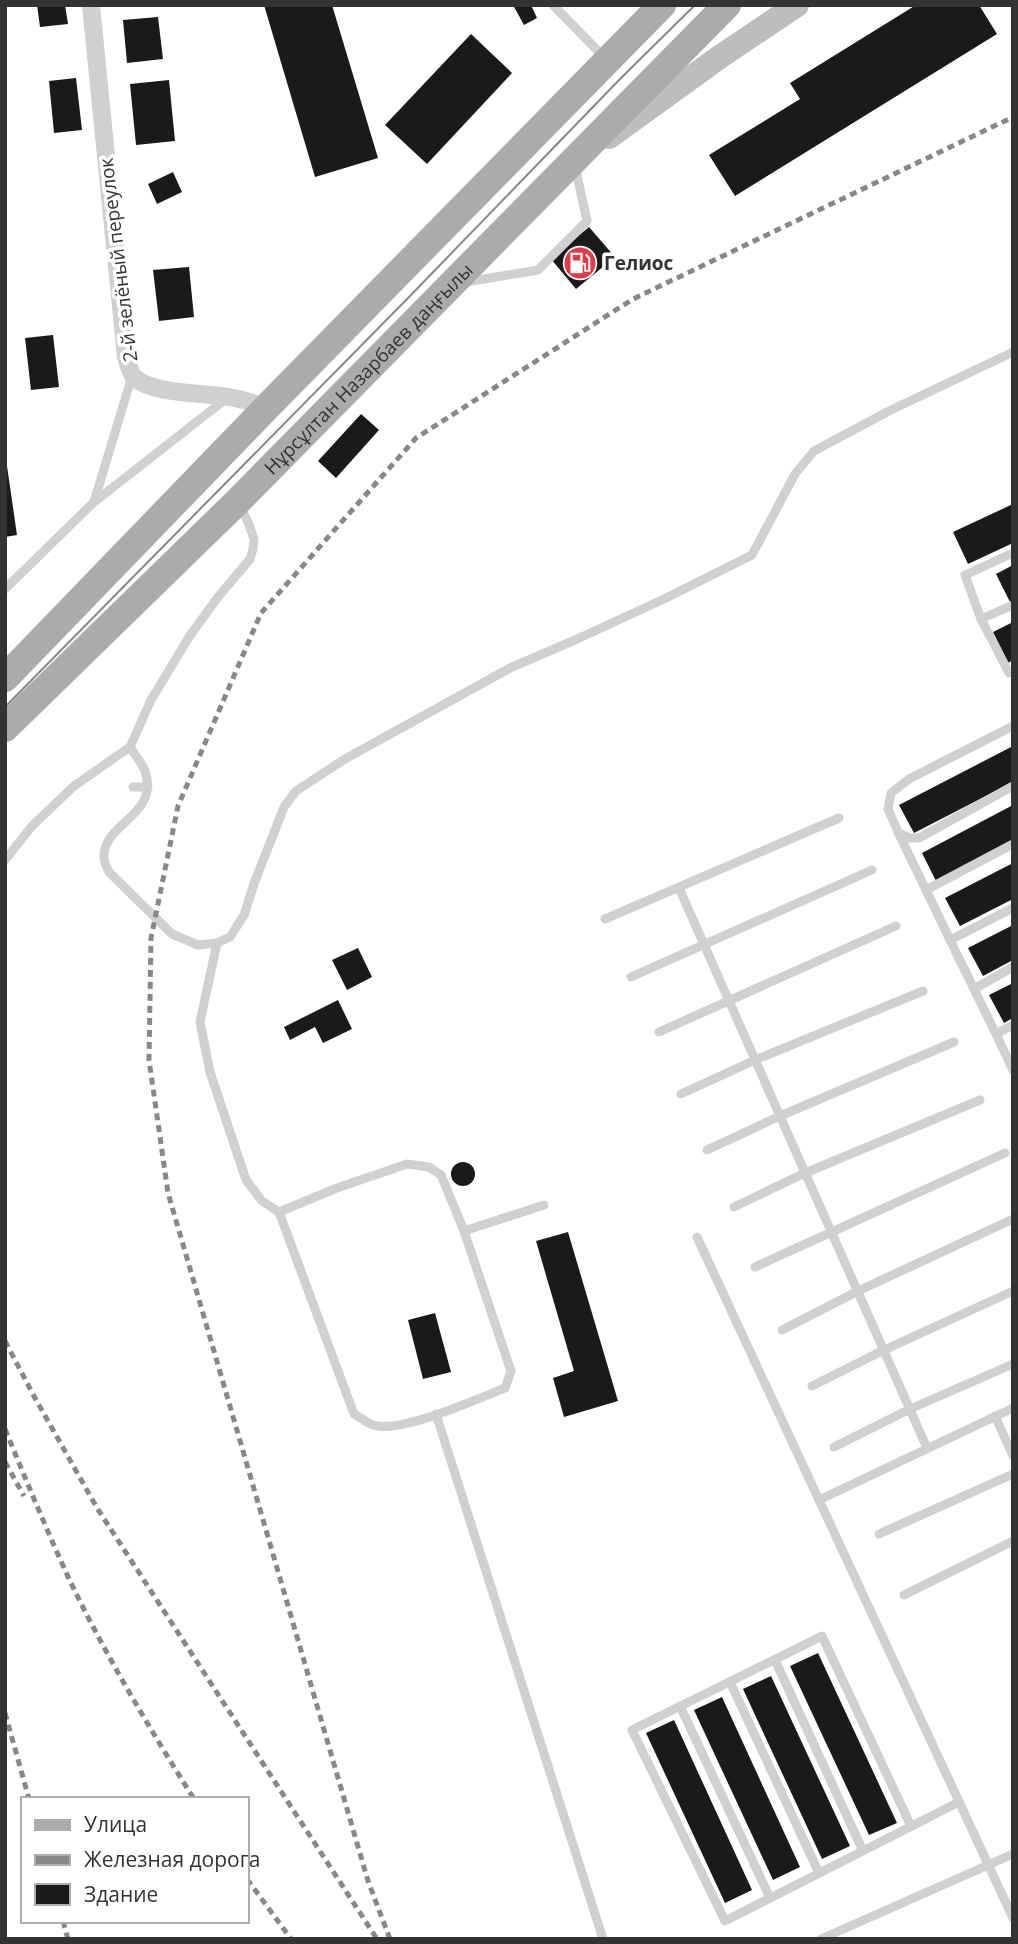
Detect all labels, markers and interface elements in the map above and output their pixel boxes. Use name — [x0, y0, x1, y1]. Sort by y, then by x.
street label: 2-й зелёный переулок — [93, 156, 143, 364]
fuel station icon: Гелиос — [561, 244, 599, 282]
place label: Гелиос — [604, 250, 674, 276]
street label: Нұрсұлтан Назарбаев даңғылы — [258, 257, 479, 480]
legend — [21, 1797, 248, 1923]
text: Улица — [84, 1810, 147, 1838]
text: Железная дорога — [84, 1845, 260, 1873]
text: Здание — [84, 1880, 158, 1908]

